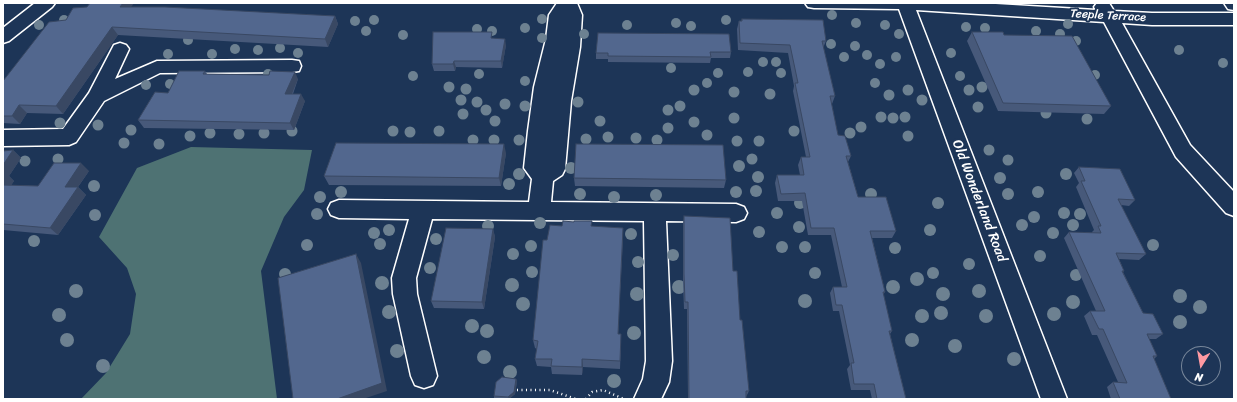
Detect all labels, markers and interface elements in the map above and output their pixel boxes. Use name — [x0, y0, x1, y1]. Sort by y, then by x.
street label: Teeple Terrace — [1070, 7, 1146, 25]
street label: Old Wonderland Road — [948, 138, 1010, 264]
north arrow — [1181, 346, 1221, 386]
text: N — [1193, 367, 1204, 387]

